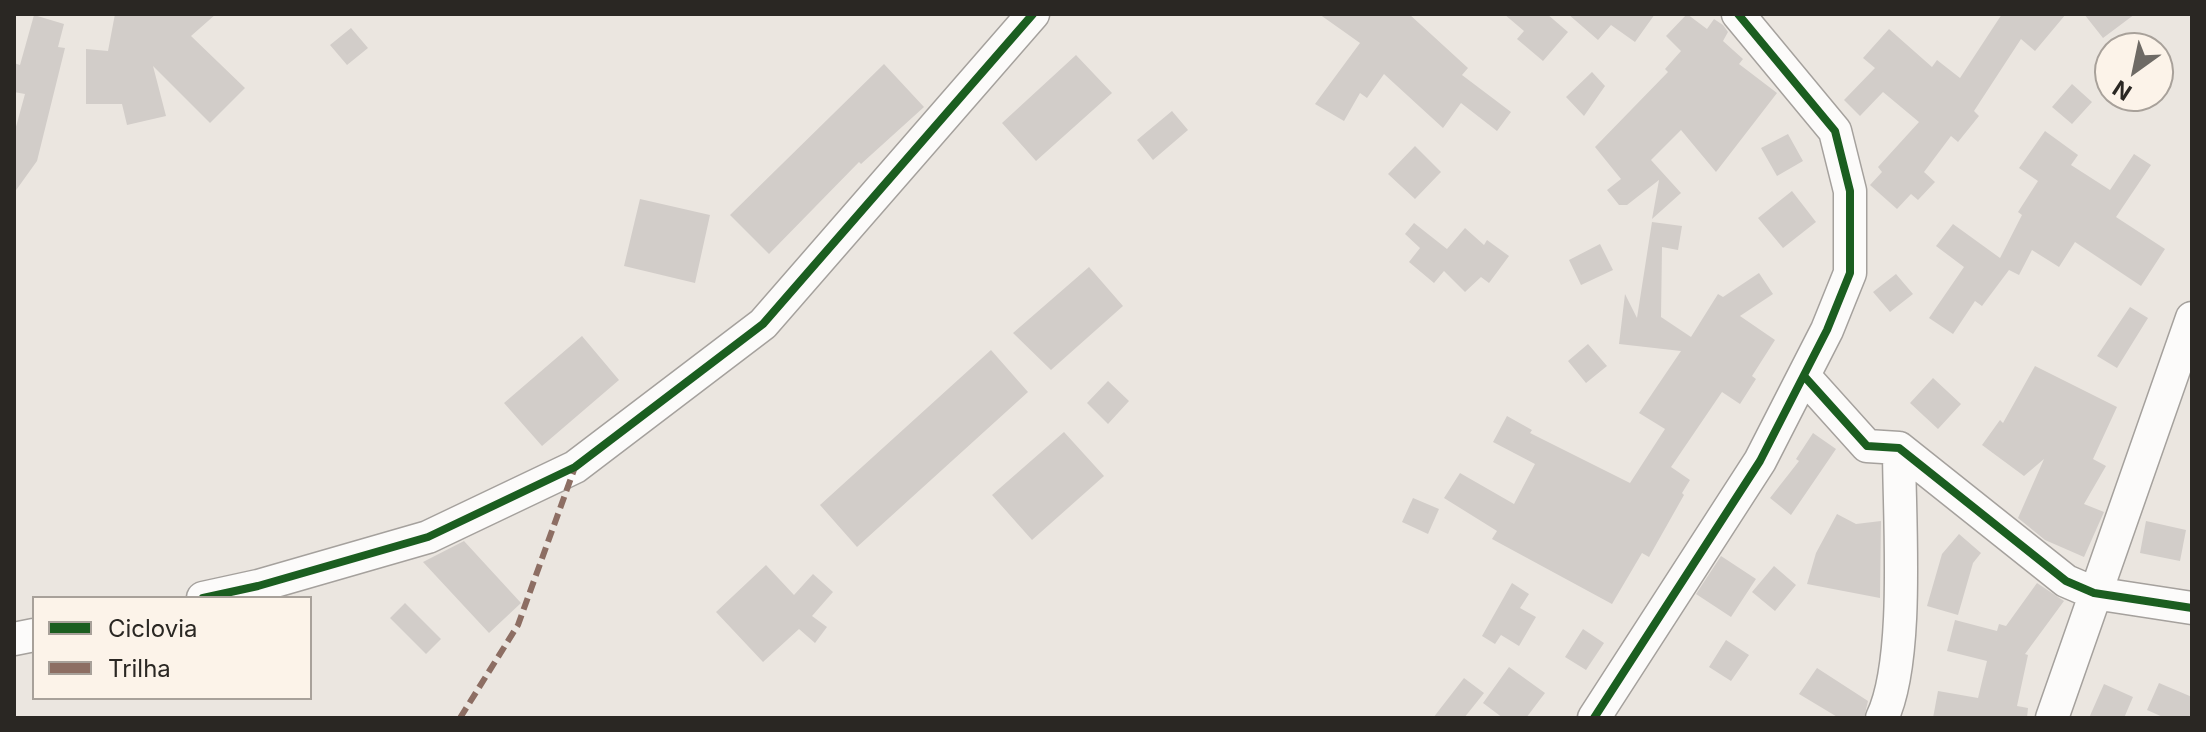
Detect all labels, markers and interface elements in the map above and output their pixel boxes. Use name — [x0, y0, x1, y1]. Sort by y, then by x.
north arrow — [2094, 32, 2174, 112]
text: N — [2108, 75, 2136, 106]
legend — [32, 596, 312, 700]
text: Ciclovia — [108, 614, 198, 643]
text: Trilha — [108, 654, 171, 683]

